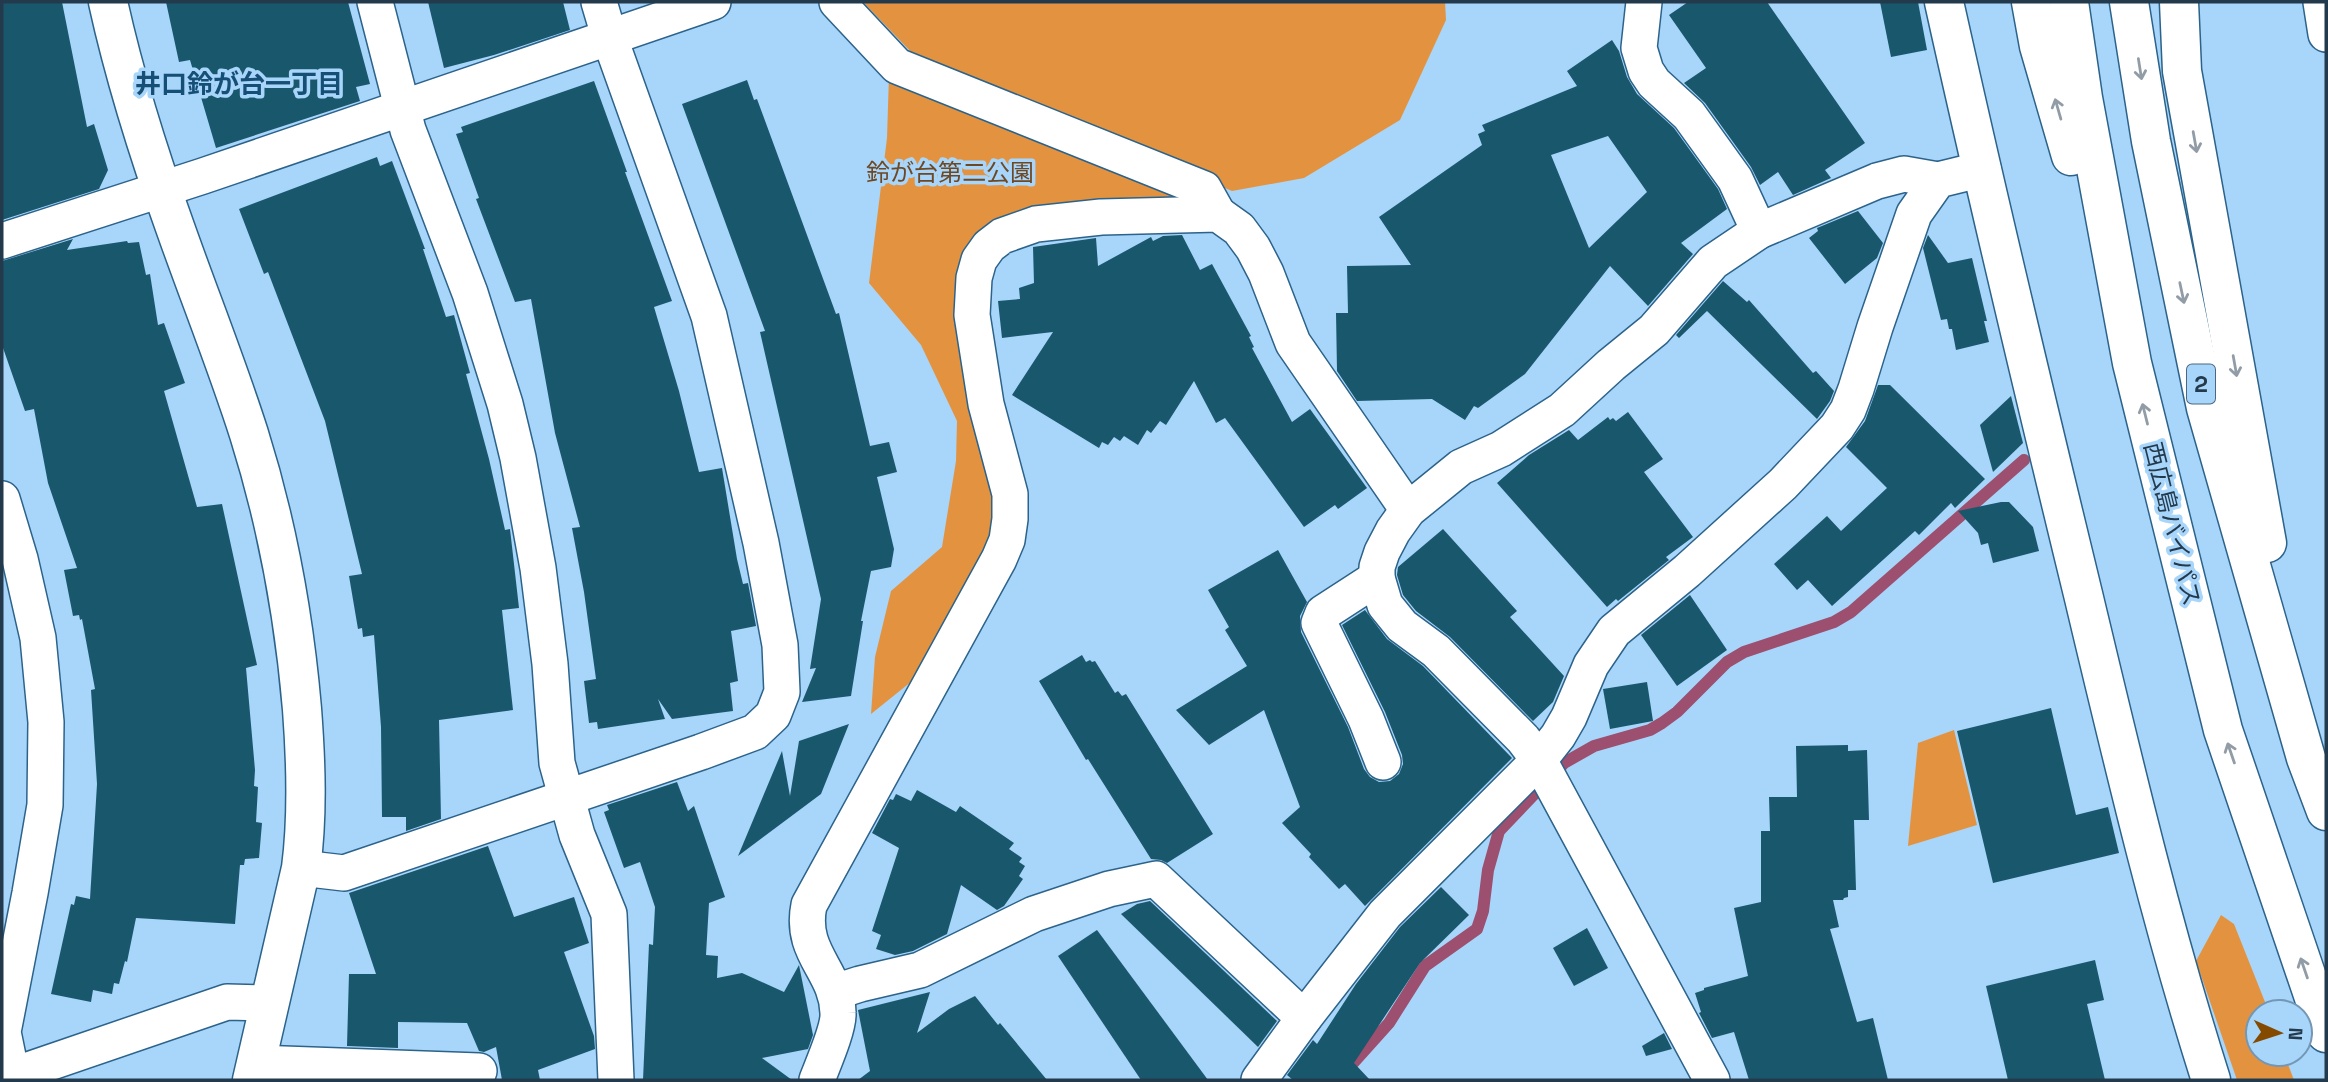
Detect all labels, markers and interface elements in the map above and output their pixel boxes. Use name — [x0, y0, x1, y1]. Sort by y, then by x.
one-way arrow — [2134, 57, 2147, 80]
district label: 井口鈴が台一丁目 — [135, 67, 343, 101]
one-way arrow — [2050, 98, 2063, 120]
one-way arrow — [2189, 130, 2202, 153]
park label: 鈴が台第二公園 — [866, 157, 1034, 188]
one-way arrow — [2176, 281, 2190, 304]
one-way arrow — [2229, 354, 2242, 377]
road number: 2 — [2187, 364, 2215, 404]
one-way arrow — [2138, 403, 2151, 426]
street label: 西広島バイパス — [2137, 439, 2208, 609]
one-way arrow — [2224, 742, 2236, 764]
one-way arrow — [2297, 958, 2309, 980]
north arrow — [2244, 998, 2314, 1068]
text: N — [2283, 1027, 2308, 1041]

